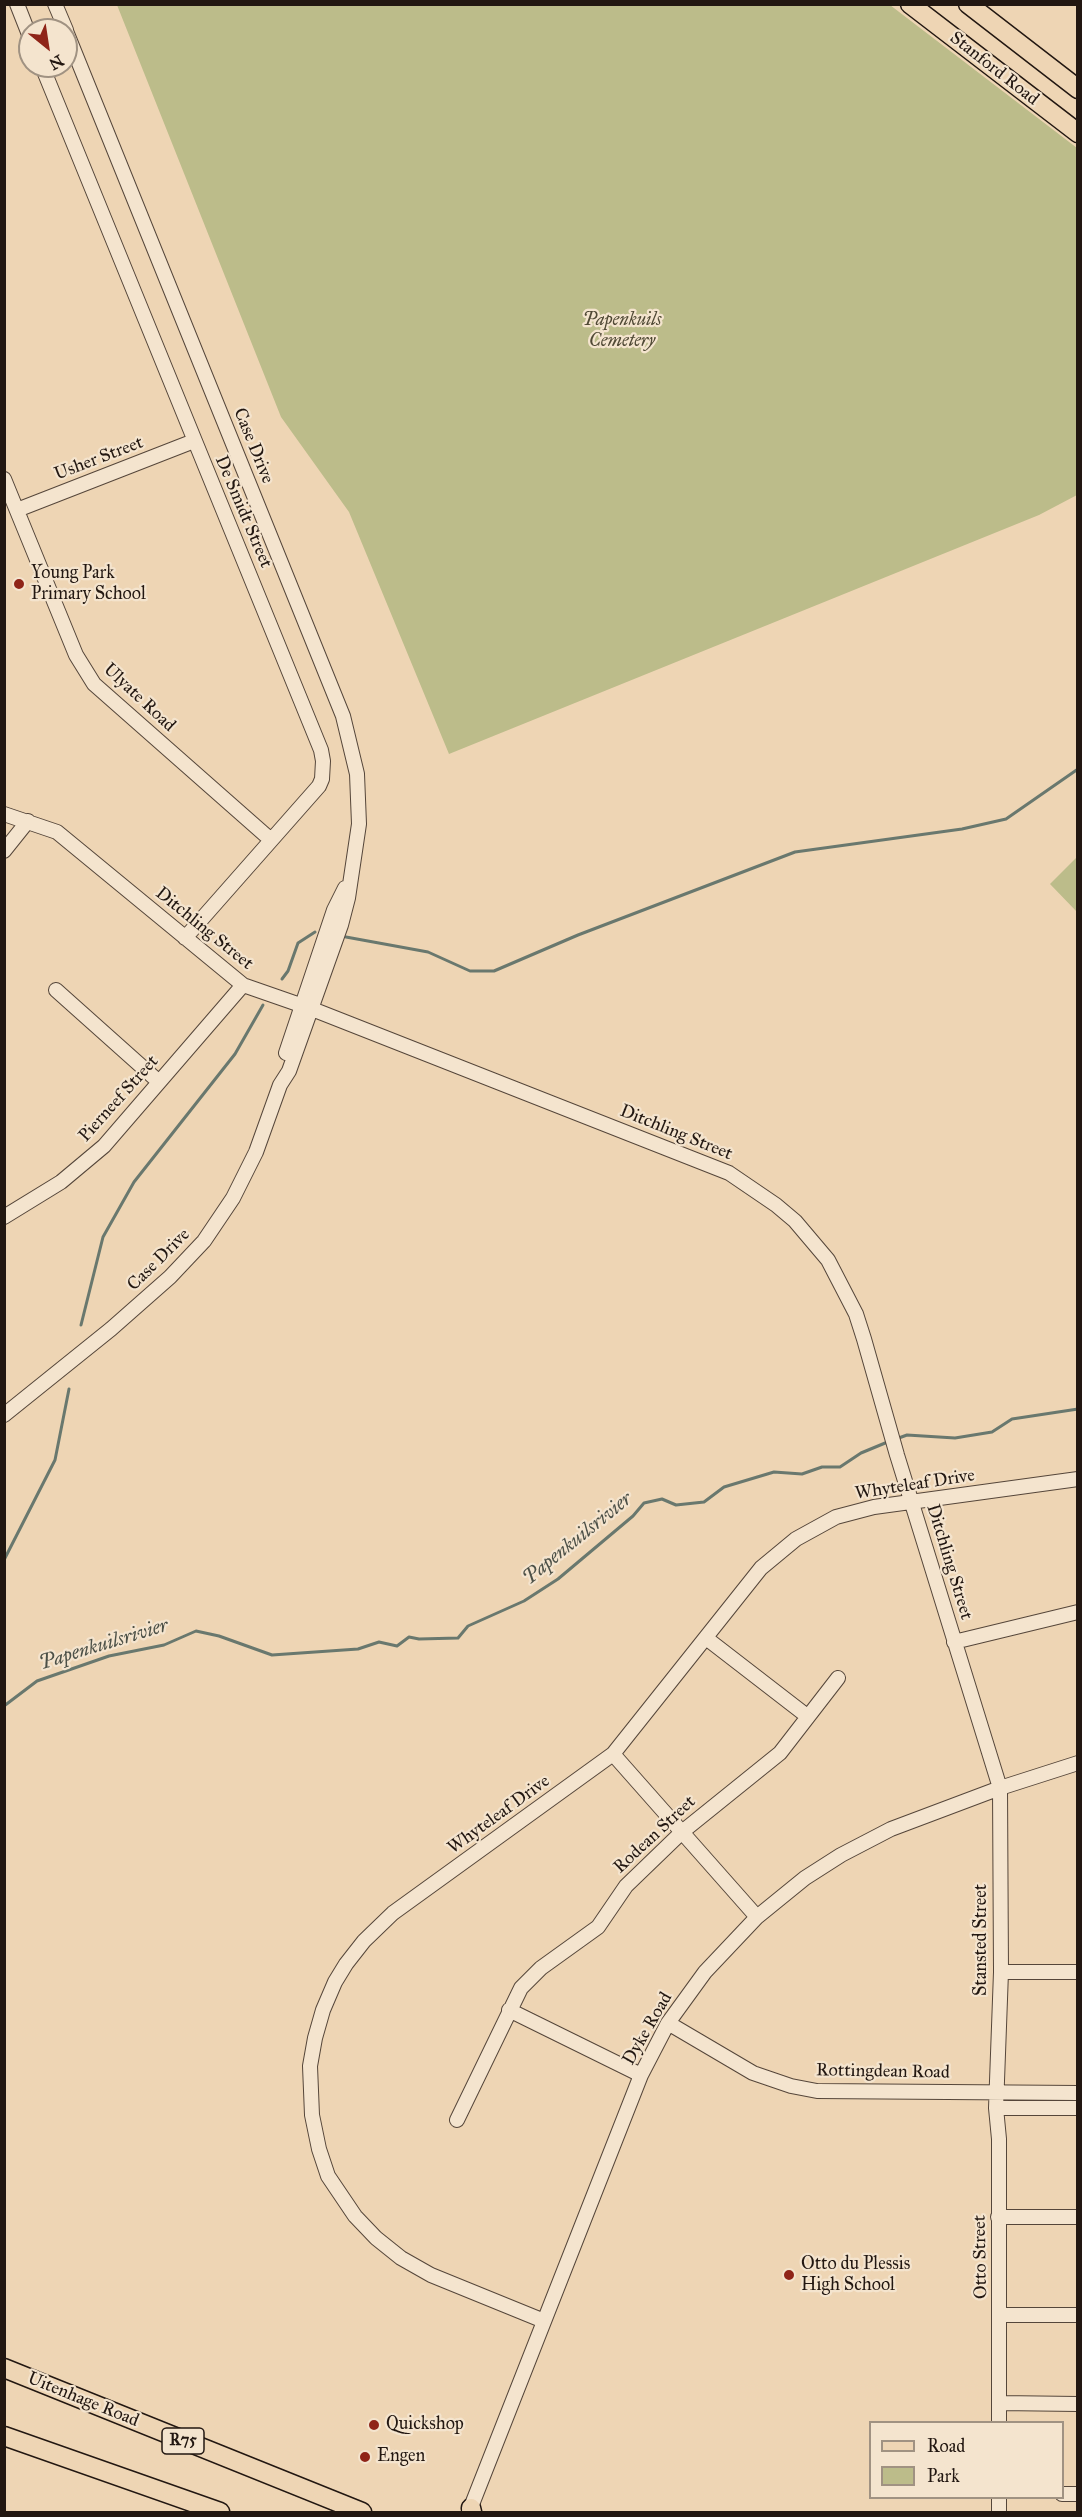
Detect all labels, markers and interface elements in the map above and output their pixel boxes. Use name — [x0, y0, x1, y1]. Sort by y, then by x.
north arrow — [18, 18, 78, 78]
street label: Stanford Road — [945, 28, 1043, 110]
text: N — [46, 51, 67, 74]
park label: Papenkuils Cemetery — [583, 310, 661, 352]
street label: Case Drive — [228, 405, 278, 487]
street label: Usher Street — [52, 432, 146, 486]
street label: De Smidt Street — [210, 453, 276, 571]
place label: Young Park Primary School — [31, 563, 146, 606]
marker: Young Park Primary School — [12, 577, 26, 591]
street label: Ulyate Road — [98, 659, 180, 737]
street label: Ditchling Street — [151, 883, 257, 975]
street label: Pierneef Street — [75, 1051, 163, 1147]
street label: Ditchling Street — [617, 1101, 735, 1165]
street label: Case Drive — [123, 1224, 195, 1296]
street label: Whyteleaf Drive — [854, 1465, 976, 1505]
water label: Papenkuilsrivier — [519, 1488, 637, 1590]
street label: Ditchling Street — [921, 1502, 977, 1622]
water label: Papenkuilsrivier — [37, 1614, 171, 1676]
street label: Whyteleaf Drive — [444, 1771, 554, 1859]
street label: Rodean Street — [610, 1792, 700, 1878]
street label: Stansted Street — [971, 1884, 993, 1996]
street label: Dyke Road — [619, 1989, 677, 2069]
street label: Rottingdean Road — [816, 2060, 950, 2084]
street label: Otto Street — [969, 2215, 993, 2299]
place label: Otto du Plessis High School — [801, 2254, 910, 2296]
marker: Otto du Plessis High School — [782, 2268, 796, 2282]
street label: Uitenhage Road — [24, 2368, 142, 2432]
place label: Quickshop — [386, 2414, 464, 2436]
marker: Quickshop — [367, 2418, 381, 2432]
legend — [869, 2421, 1064, 2499]
road number: R75 — [162, 2428, 204, 2454]
text: Road — [927, 2435, 965, 2457]
place label: Engen — [377, 2446, 425, 2468]
marker: Engen — [358, 2450, 372, 2464]
text: Park — [927, 2465, 960, 2487]

